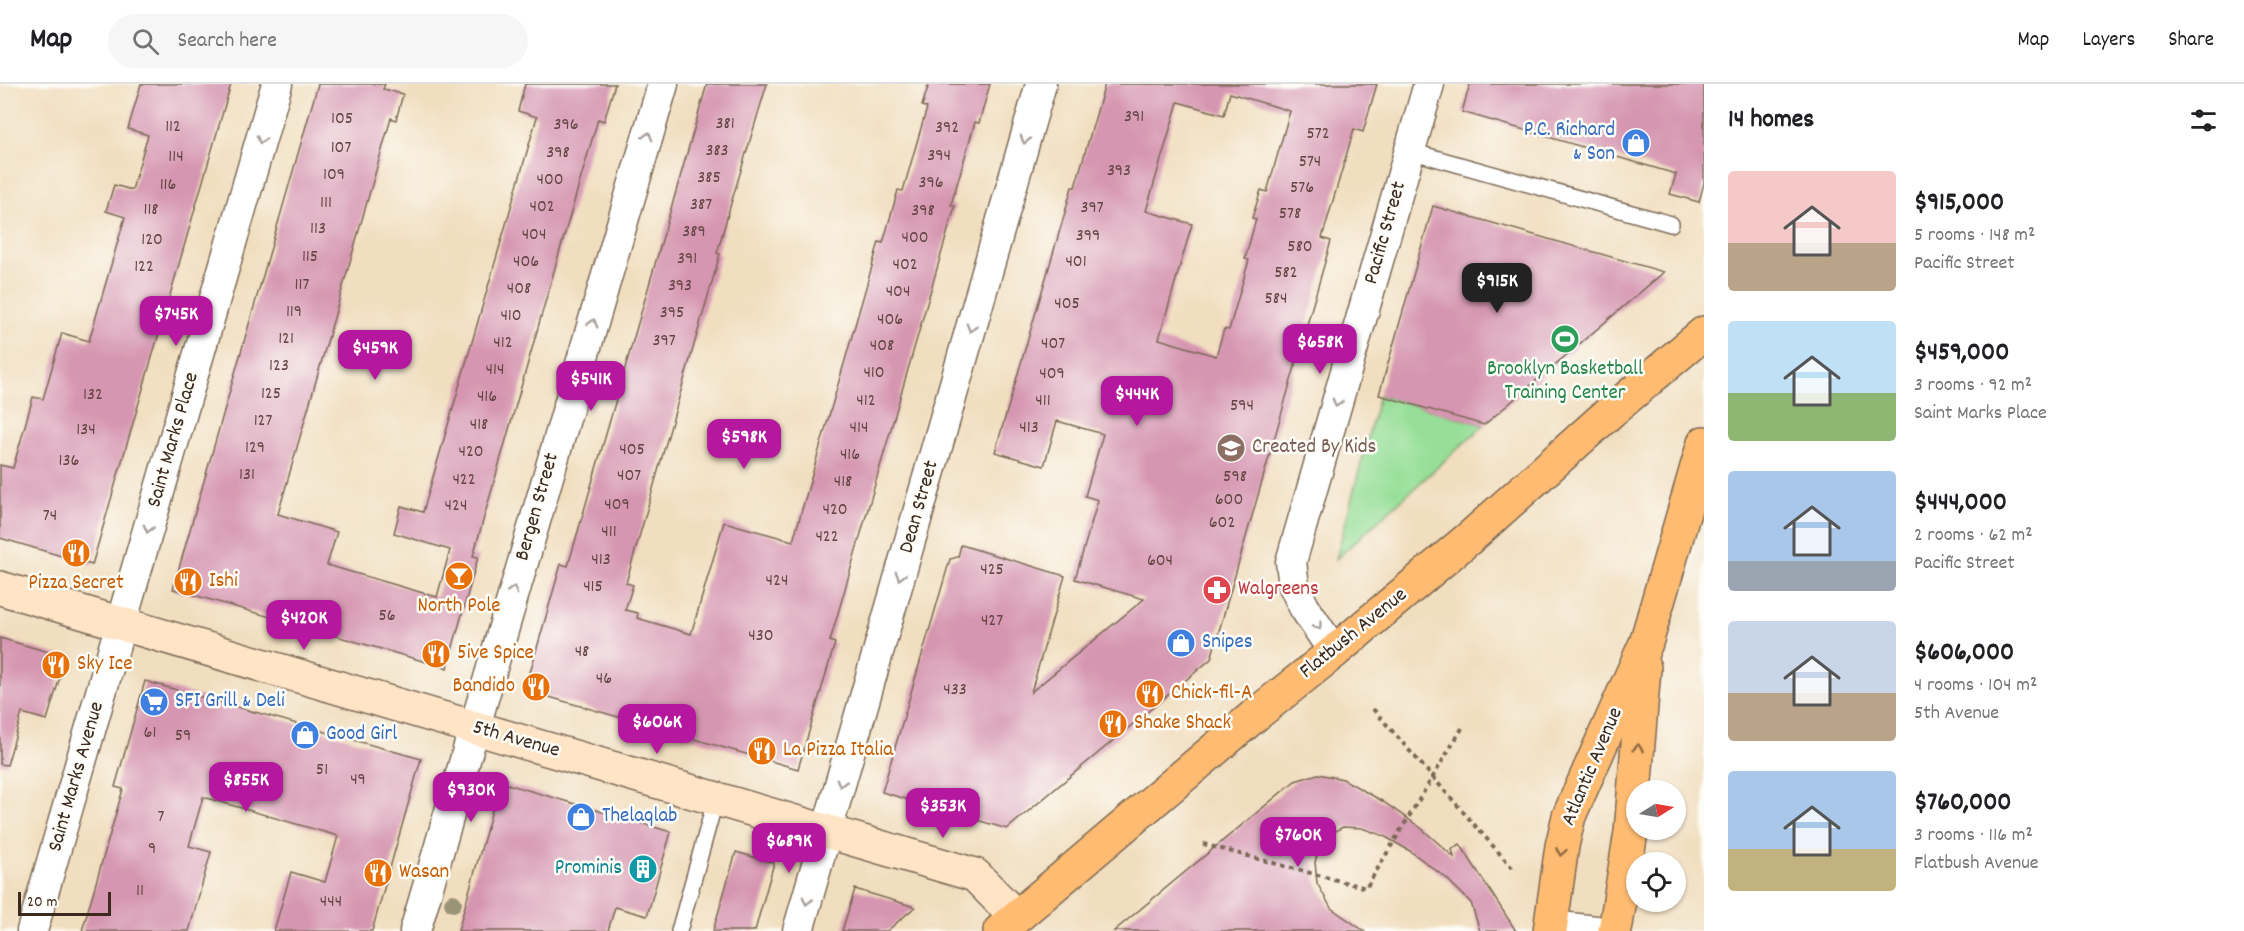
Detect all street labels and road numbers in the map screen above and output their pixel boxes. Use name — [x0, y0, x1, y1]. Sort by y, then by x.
street label: Pacific Street — [1357, 178, 1415, 288]
street label: Saint Marks Place — [140, 369, 208, 511]
street label: Bergen Street — [508, 449, 568, 564]
street label: Dean Street — [892, 457, 948, 557]
street label: Flatbush Avenue — [1294, 581, 1414, 687]
street label: Saint Marks Avenue — [41, 698, 113, 856]
street label: Atlantic Avenue — [1555, 703, 1631, 831]
street label: 5th Avenue — [469, 713, 563, 767]

